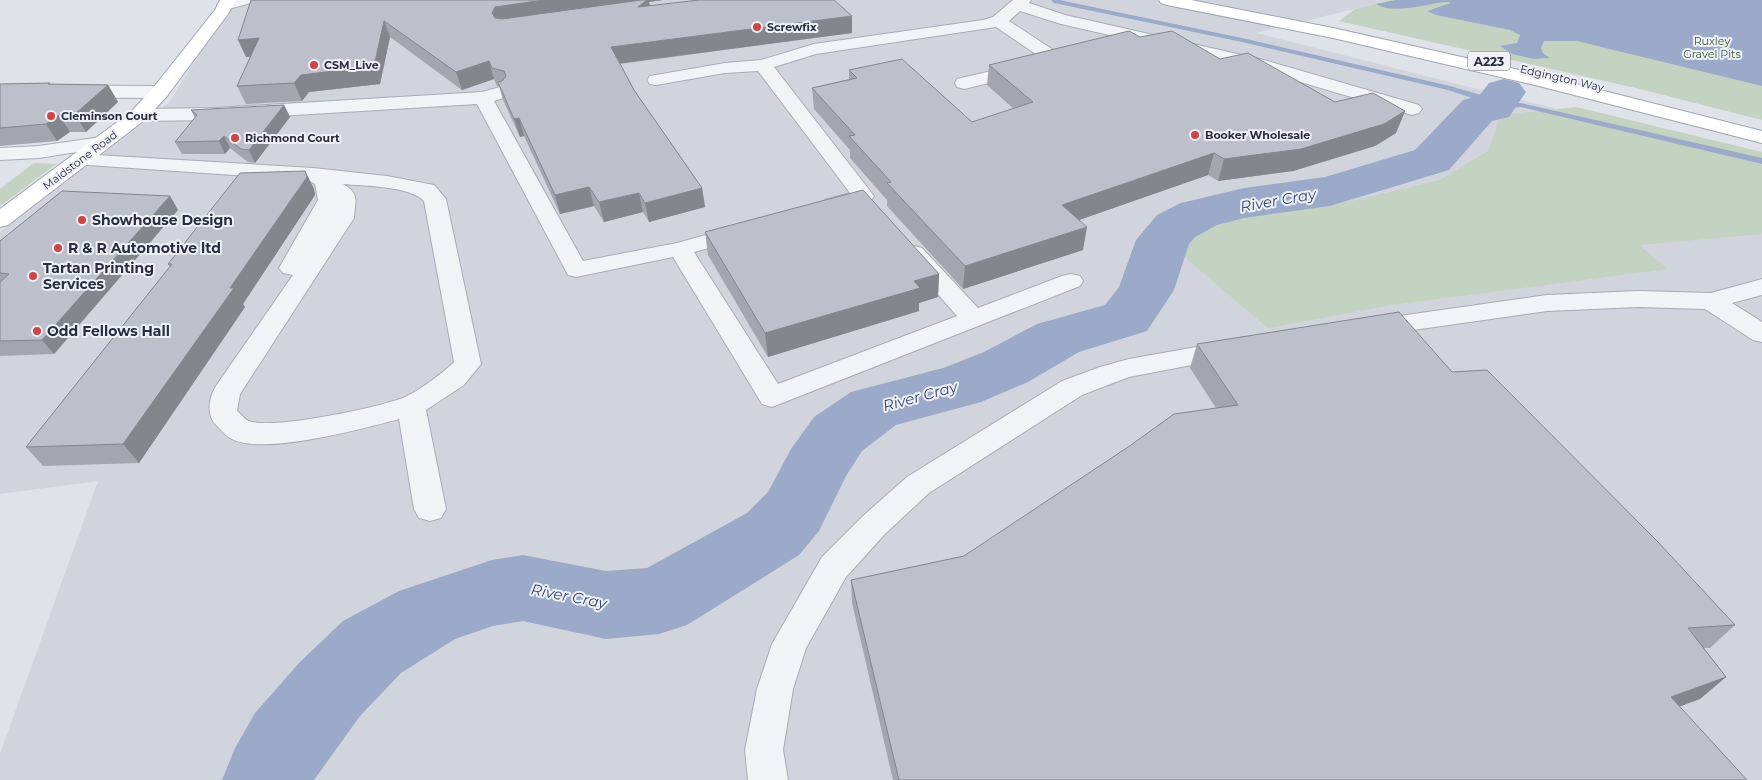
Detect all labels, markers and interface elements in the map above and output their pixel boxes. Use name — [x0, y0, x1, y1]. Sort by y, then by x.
place label: Screwfix — [767, 20, 817, 34]
marker: Screwfix — [751, 21, 763, 33]
park label: Ruxley Gravel Pits — [1683, 34, 1741, 61]
road number: A223 — [1468, 51, 1510, 70]
place label: CSM_Live — [324, 58, 379, 72]
marker: CSM_Live — [308, 59, 320, 71]
street label: Edgington Way — [1519, 62, 1605, 94]
place label: Cleminson Court — [61, 109, 158, 123]
marker: Cleminson Court — [45, 110, 57, 122]
street label: Maidstone Road — [40, 127, 120, 193]
place label: Booker Wholesale — [1205, 128, 1310, 142]
marker: Booker Wholesale — [1189, 129, 1201, 141]
place label: Richmond Court — [245, 131, 340, 145]
marker: Richmond Court — [229, 132, 241, 144]
water label: River Cray — [1239, 184, 1318, 216]
place label: Showhouse Design — [92, 211, 233, 229]
marker: Showhouse Design — [76, 214, 88, 226]
place label: R & R Automotive ltd — [68, 239, 221, 257]
marker: R & R Automotive ltd — [52, 242, 64, 254]
place label: Tartan Printing Services — [43, 259, 154, 293]
marker: Tartan Printing Services — [27, 270, 39, 282]
place label: Odd Fellows Hall — [47, 322, 170, 340]
marker: Odd Fellows Hall — [31, 325, 43, 337]
water label: River Cray — [881, 377, 960, 415]
water label: River Cray — [530, 579, 609, 613]

